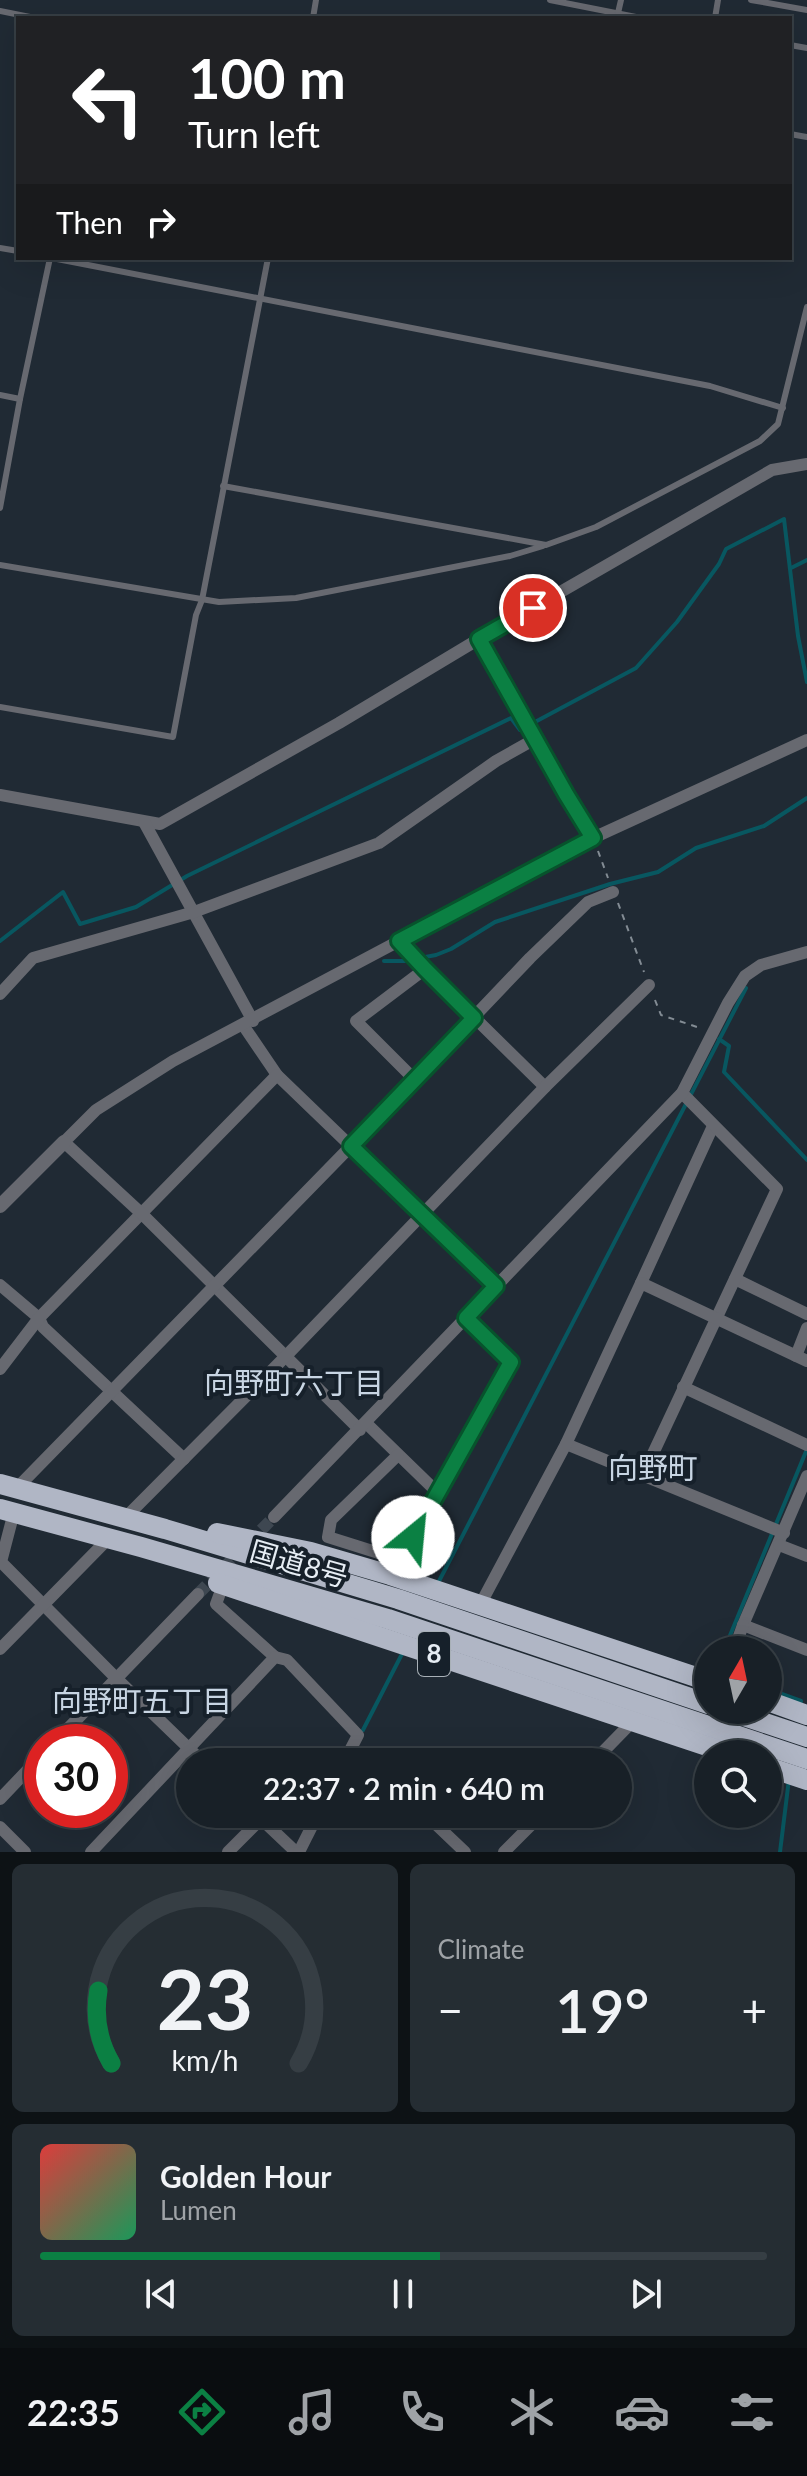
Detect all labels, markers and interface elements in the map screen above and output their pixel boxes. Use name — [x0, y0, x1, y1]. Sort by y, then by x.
text: 100 m — [188, 44, 346, 111]
icon: left — [56, 48, 160, 152]
text: Turn left — [188, 112, 320, 156]
icon: right — [139, 200, 183, 244]
text: Then — [56, 204, 123, 240]
pin — [499, 574, 567, 642]
icon: arrive — [511, 586, 555, 630]
district label: 向野町六丁目 — [204, 1364, 384, 1400]
district label: 向野町 — [608, 1449, 698, 1485]
position arrow — [371, 1495, 455, 1579]
street label: 国道8号 — [246, 1533, 352, 1593]
road number: 8 — [418, 1632, 450, 1676]
north arrow — [694, 1636, 782, 1724]
map controls — [694, 1636, 782, 1828]
district label: 向野町五丁目 — [52, 1682, 232, 1718]
speed limit sign: 30 — [24, 1724, 128, 1828]
button: search — [694, 1740, 782, 1828]
text: 22:37 · 2 min · 640 m — [263, 1770, 545, 1806]
text: Climate — [438, 1933, 524, 1965]
text: 23 — [157, 1948, 253, 2048]
text: 19° — [555, 1974, 650, 2046]
text: − — [438, 1984, 463, 2036]
text: + — [741, 1984, 767, 2036]
text: km/h — [171, 2043, 238, 2077]
text: Golden Hour — [160, 2158, 332, 2194]
text: Lumen — [160, 2194, 237, 2226]
icon: previous — [139, 2272, 183, 2316]
icon: pause — [381, 2272, 425, 2316]
icon: next — [624, 2272, 668, 2316]
icon: directions — [174, 2384, 230, 2440]
icon: music — [284, 2384, 340, 2440]
icon: phone — [394, 2384, 450, 2440]
icon: climate — [504, 2384, 560, 2440]
icon: car — [614, 2384, 670, 2440]
icon: filters — [724, 2384, 780, 2440]
text: 22:35 — [27, 2390, 120, 2434]

